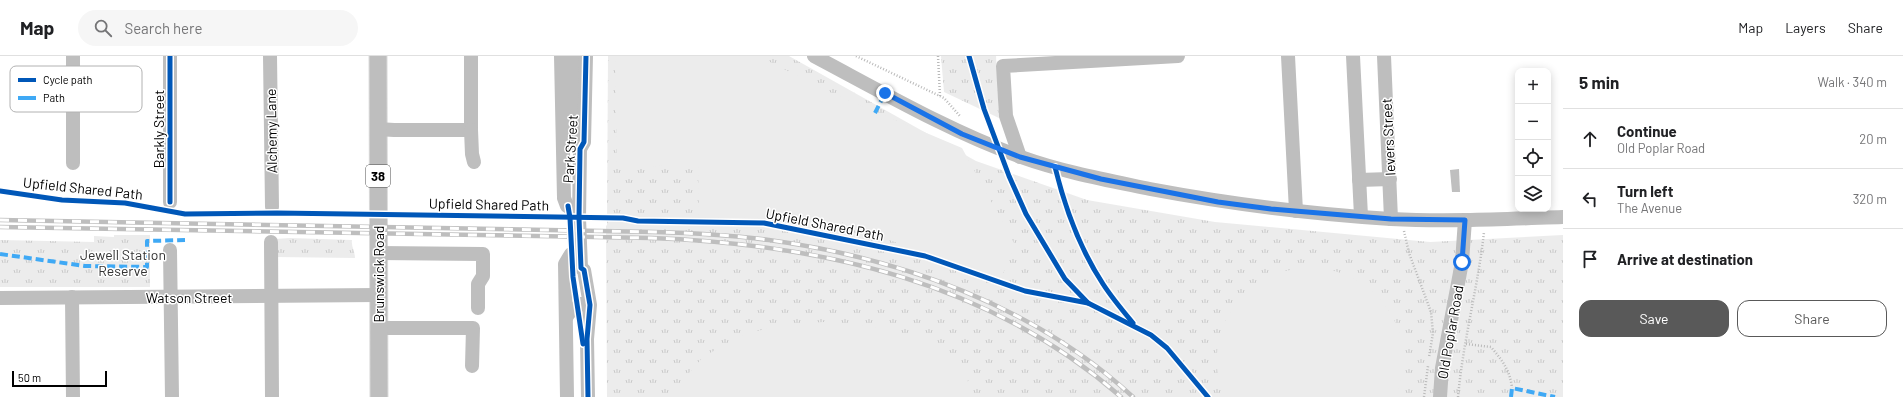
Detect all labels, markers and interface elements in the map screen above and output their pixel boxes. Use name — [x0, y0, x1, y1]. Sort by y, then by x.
search box — [78, 10, 358, 46]
text: Map — [20, 16, 54, 39]
icon: search — [92, 17, 114, 39]
text: Search here — [124, 19, 202, 37]
text: Map — [1738, 19, 1763, 36]
text: Layers — [1785, 19, 1826, 36]
text: Share — [1848, 19, 1883, 36]
legend — [10, 66, 142, 112]
map controls — [1515, 68, 1551, 212]
button: + — [1515, 68, 1551, 104]
text: 5 min — [1579, 72, 1619, 92]
text: Cycle path — [43, 73, 93, 86]
text: Walk · 340 m — [1818, 74, 1887, 90]
route end — [876, 84, 894, 102]
street label: Alchemy Lane — [262, 89, 280, 173]
street label: Barkly Street — [150, 90, 167, 168]
text: Path — [43, 91, 65, 104]
street label: Ievers Street — [1377, 98, 1399, 176]
button: − — [1515, 104, 1551, 140]
street label: Park Street — [559, 114, 581, 184]
text: Continue — [1617, 122, 1677, 140]
icon: ahead — [1579, 128, 1601, 150]
text: 20 m — [1859, 131, 1887, 147]
button: locate — [1515, 140, 1551, 176]
text: Old Poplar Road — [1617, 140, 1705, 156]
road number: 38 — [366, 165, 390, 187]
street label: Upfield Shared Path — [22, 173, 144, 203]
button: layers — [1515, 176, 1551, 212]
text: Turn left — [1617, 182, 1673, 200]
icon: left — [1579, 188, 1601, 210]
text: 320 m — [1853, 191, 1887, 207]
street label: Upfield Shared Path — [429, 194, 549, 214]
text: The Avenue — [1617, 200, 1682, 216]
street label: Upfield Shared Path — [764, 204, 886, 244]
street label: Brunswick Road — [370, 226, 387, 322]
park label: Jewell Station Reserve — [80, 246, 166, 279]
icon: arrive — [1579, 248, 1601, 270]
text: Arrive at destination — [1617, 250, 1753, 268]
route start — [1453, 253, 1471, 271]
street label: Old Poplar Road — [1433, 284, 1467, 380]
street label: Watson Street — [146, 289, 232, 306]
button: Save — [1579, 300, 1729, 337]
button: Share — [1737, 300, 1887, 337]
scale bar — [12, 369, 107, 388]
text: 50 m — [18, 371, 41, 384]

